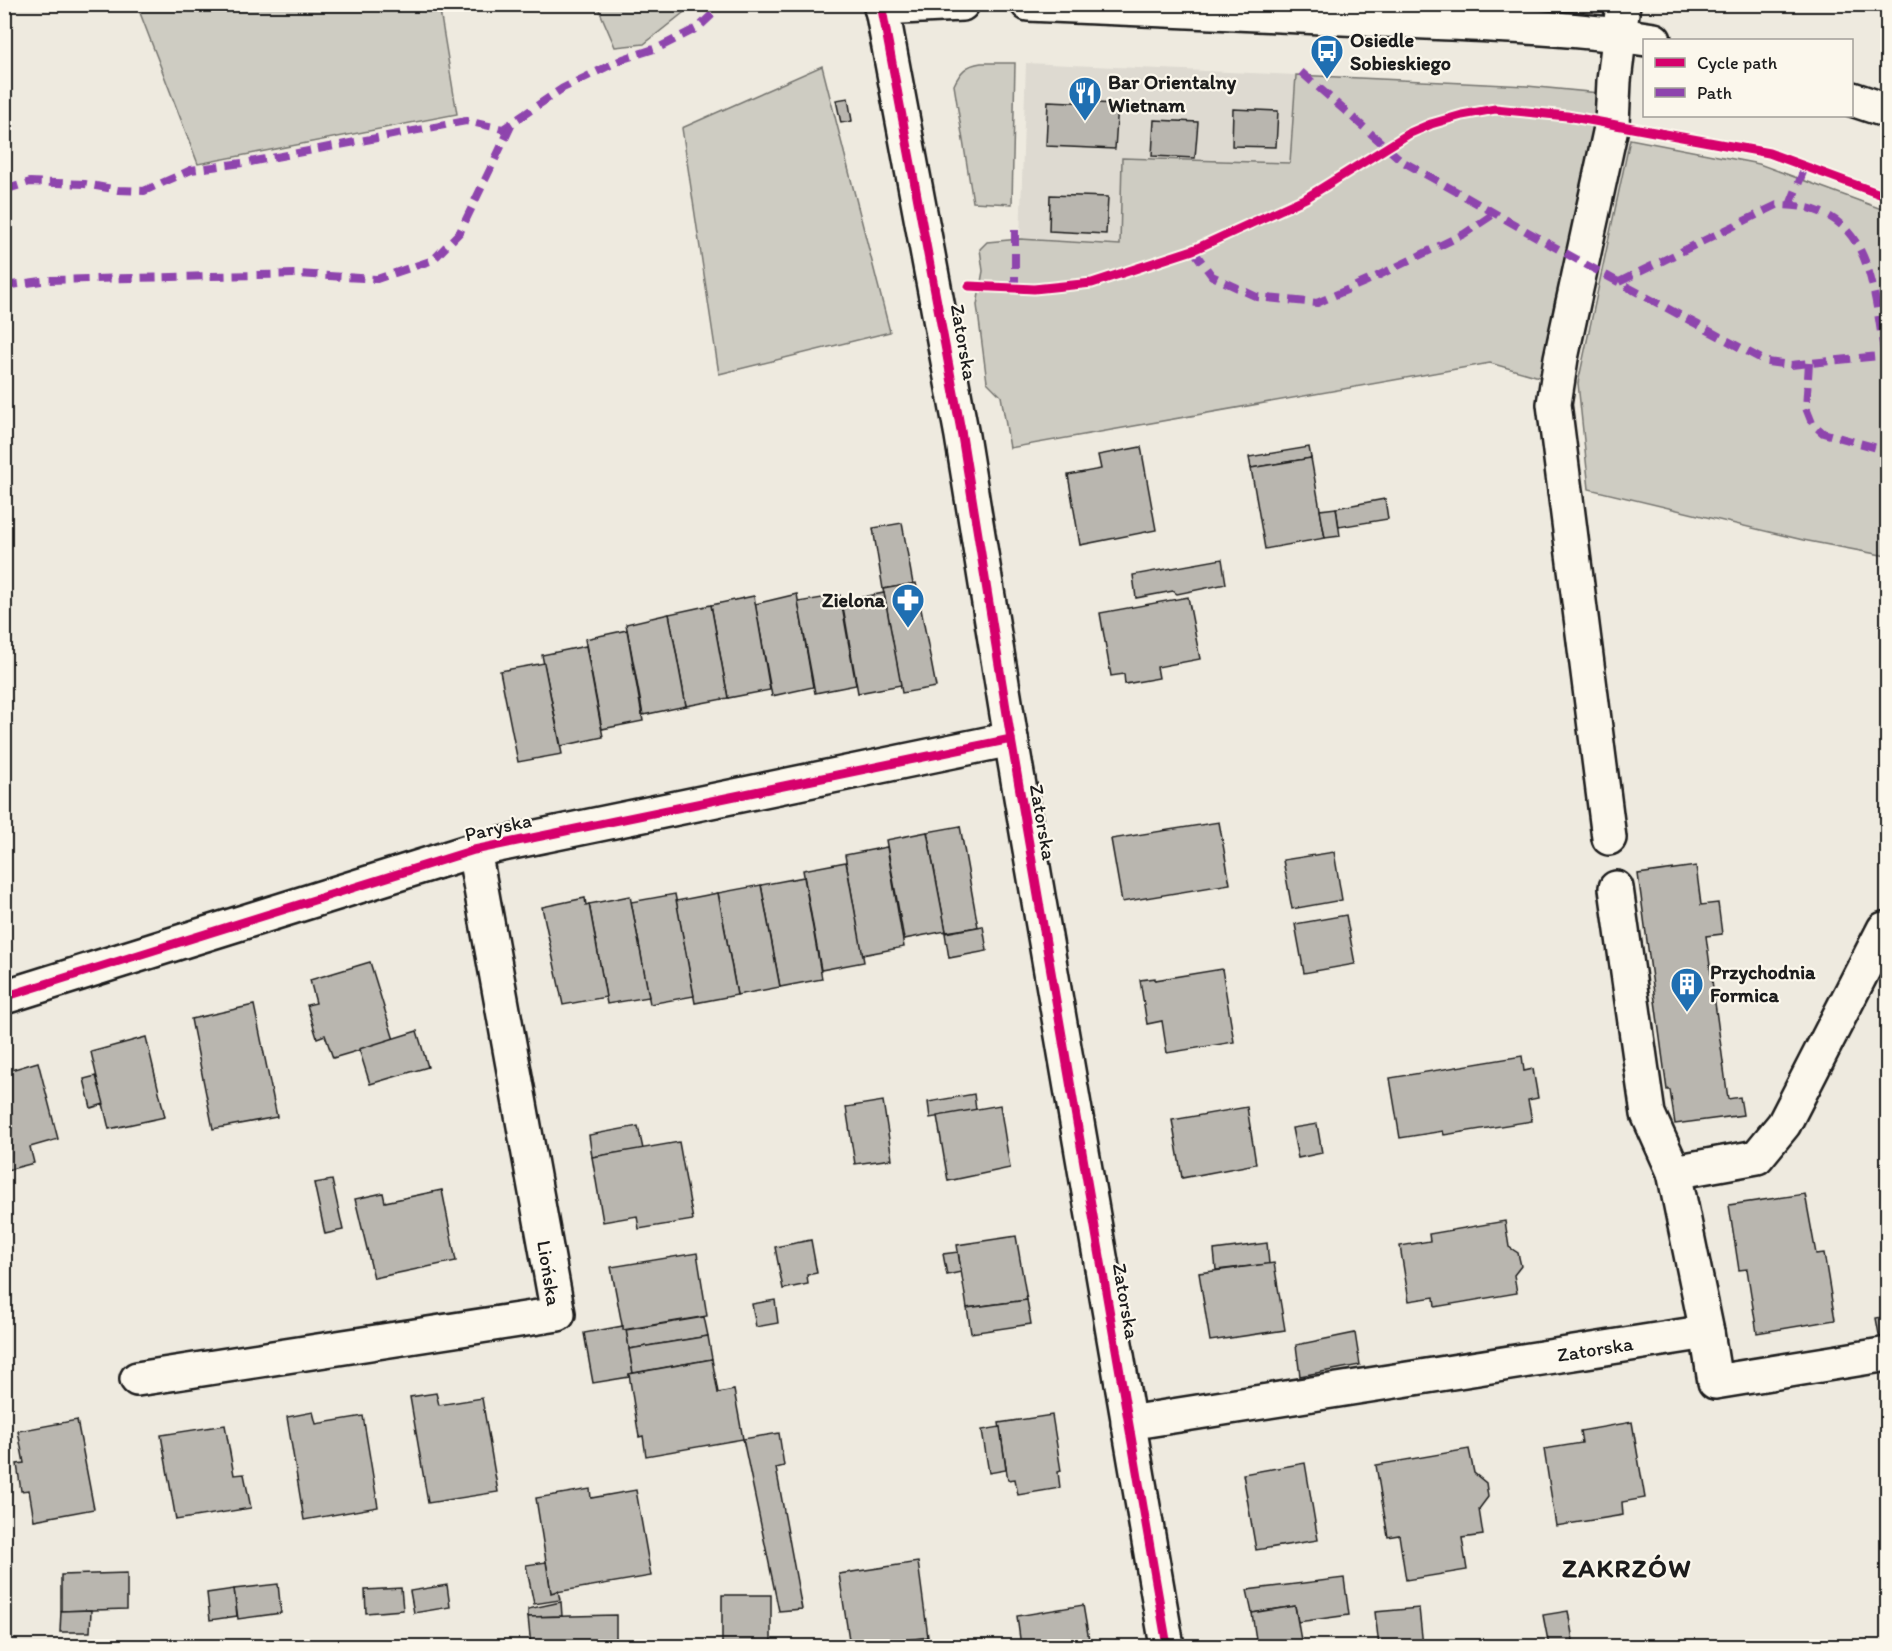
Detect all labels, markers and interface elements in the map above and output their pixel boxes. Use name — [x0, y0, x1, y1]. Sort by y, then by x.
place label: Osiedle Sobieskiego — [1350, 28, 1451, 76]
bus stop icon: Osiedle Sobieskiego — [1309, 33, 1345, 80]
legend — [1643, 39, 1853, 117]
text: Cycle path — [1697, 52, 1778, 74]
place label: Bar Orientalny Wietnam — [1108, 70, 1237, 117]
restaurant icon: Bar Orientalny Wietnam — [1067, 75, 1103, 122]
text: Path — [1697, 82, 1732, 104]
street label: Zatorska — [946, 302, 983, 382]
pharmacy icon: Zielona — [890, 582, 926, 629]
place label: Zielona — [822, 588, 886, 612]
street label: Zatorska — [1025, 782, 1062, 862]
street label: Paryska — [462, 808, 534, 846]
place label: Przychodnia Formica — [1710, 960, 1816, 1007]
building icon: Przychodnia Formica — [1669, 966, 1705, 1013]
street label: Liońska — [532, 1238, 566, 1308]
street label: Zatorska — [1108, 1261, 1145, 1341]
street label: Zatorska — [1555, 1331, 1635, 1367]
district label: ZAKRZÓW — [1562, 1552, 1692, 1584]

